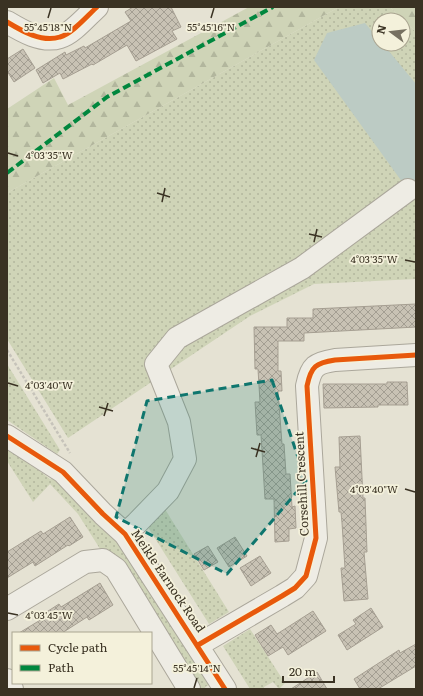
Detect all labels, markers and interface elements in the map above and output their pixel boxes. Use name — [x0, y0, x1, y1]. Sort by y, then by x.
north arrow — [371, 12, 411, 52]
text: 55°45'18"N — [24, 19, 72, 34]
text: 55°45'16"N — [187, 19, 235, 34]
text: N — [371, 23, 389, 36]
text: 4°03'35"W — [25, 147, 73, 162]
text: 4°03'35"W — [350, 251, 398, 266]
text: 4°03'40"W — [25, 377, 73, 392]
street label: Corsehill Crescent — [289, 431, 313, 537]
text: 4°03'40"W — [350, 481, 398, 496]
street label: Meikle Earnock Road — [127, 525, 211, 636]
text: 4°03'45"W — [25, 607, 73, 622]
legend — [12, 632, 152, 684]
text: Cycle path — [48, 638, 108, 656]
text: Path — [48, 658, 74, 676]
scale bar — [283, 658, 334, 684]
text: 55°45'14"N — [173, 660, 221, 675]
text: 20 m — [289, 662, 316, 680]

